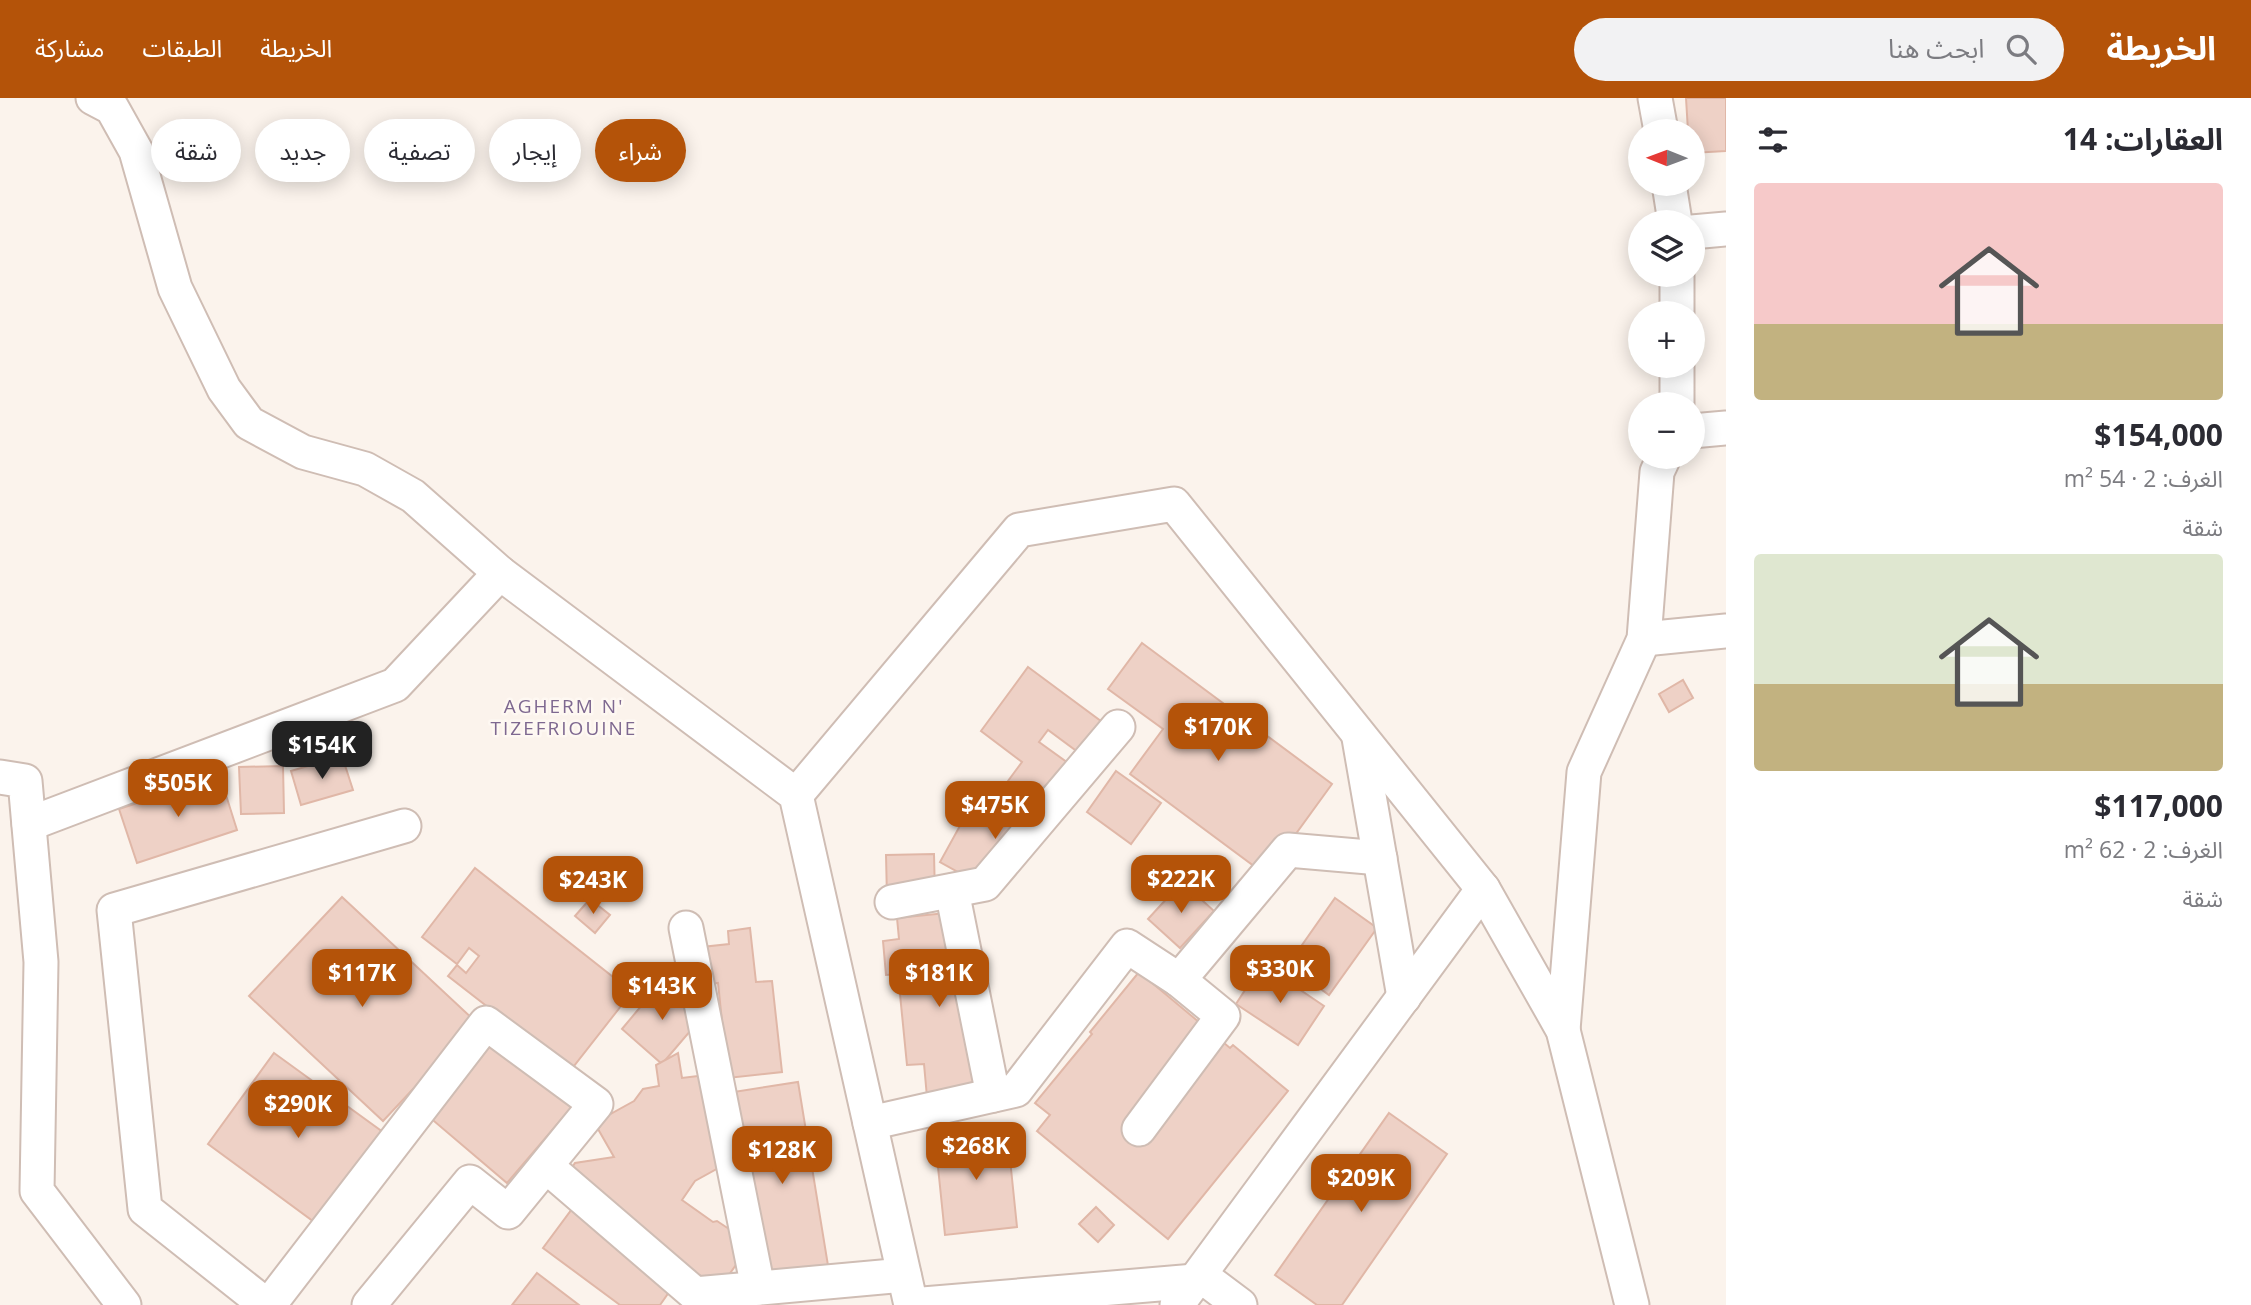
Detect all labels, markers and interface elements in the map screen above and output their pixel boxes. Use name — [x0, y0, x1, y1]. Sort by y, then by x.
search box — [1574, 18, 2064, 81]
text: الخريطة — [2106, 25, 2216, 70]
text: ابحث هنا — [1888, 30, 1984, 66]
icon: search — [2002, 30, 2040, 68]
text: مشاركة — [35, 31, 104, 64]
text: الطبقات — [142, 31, 222, 64]
text: الخريطة — [260, 31, 332, 64]
text: العقارات: 14 — [2063, 118, 2223, 159]
chip: شقة — [151, 119, 241, 182]
chip: جديد — [255, 119, 350, 182]
chip: تصفية — [364, 119, 475, 182]
chip: إيجار — [489, 119, 581, 182]
chip: شراء — [595, 119, 686, 182]
north arrow — [1628, 119, 1704, 196]
map controls — [1628, 119, 1705, 469]
icon: filters — [1754, 121, 1792, 159]
button: layers — [1628, 210, 1705, 287]
icon: home — [1926, 228, 2052, 354]
button: + — [1628, 301, 1705, 378]
button: − — [1628, 392, 1705, 469]
text: $154,000 — [2094, 414, 2223, 455]
text: الغرف: 2 · 54 m² — [2064, 462, 2223, 494]
text: شقة — [2182, 511, 2223, 543]
icon: home — [1926, 599, 2052, 725]
district label: AGHERM N' TIZEFRIOUINE — [491, 693, 637, 741]
pin: $170K — [1169, 704, 1267, 763]
text: $170K — [1184, 710, 1252, 742]
pin: $154K — [273, 722, 371, 781]
text: $154K — [288, 728, 356, 760]
pin: $505K — [129, 760, 227, 819]
text: $505K — [144, 766, 212, 798]
pin: $475K — [946, 782, 1044, 841]
text: $117,000 — [2094, 785, 2223, 826]
text: $475K — [961, 788, 1029, 820]
text: الغرف: 2 · 62 m² — [2064, 833, 2223, 865]
pin: $243K — [544, 856, 642, 916]
pin: $222K — [1132, 856, 1230, 915]
text: $222K — [1147, 862, 1215, 894]
text: $243K — [559, 863, 627, 895]
text: شقة — [2182, 882, 2223, 914]
pin: $330K — [1231, 946, 1329, 1005]
pin: $117K — [313, 950, 411, 1009]
pin: $181K — [890, 950, 988, 1009]
text: $330K — [1246, 952, 1314, 984]
text: $117K — [328, 956, 396, 988]
text: $181K — [905, 956, 973, 988]
pin: $143K — [613, 962, 711, 1022]
text: $143K — [628, 969, 696, 1001]
pin: $290K — [249, 1080, 347, 1140]
text: $290K — [264, 1087, 332, 1119]
pin: $268K — [927, 1122, 1025, 1182]
pin: $128K — [733, 1126, 831, 1186]
text: $268K — [942, 1129, 1010, 1161]
text: $128K — [748, 1133, 816, 1165]
pin: $209K — [1312, 1154, 1410, 1214]
text: $209K — [1327, 1161, 1395, 1193]

